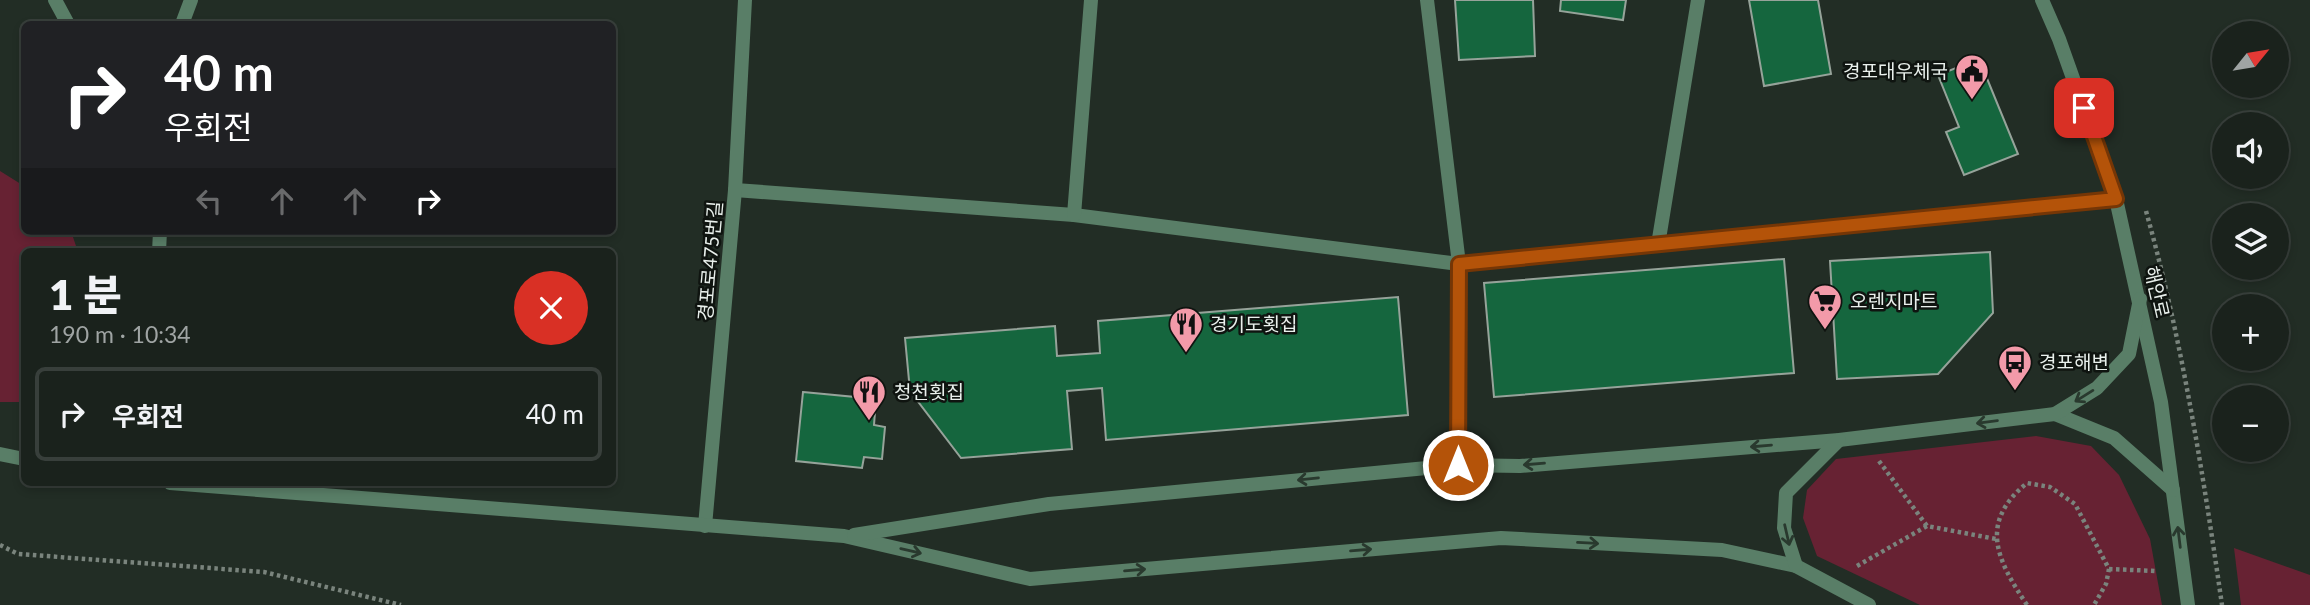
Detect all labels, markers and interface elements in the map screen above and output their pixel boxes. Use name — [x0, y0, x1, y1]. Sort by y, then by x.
north arrow — [2212, 21, 2289, 98]
map controls — [2212, 21, 2289, 462]
text: 40 m — [164, 43, 274, 101]
icon: right — [49, 49, 140, 140]
public building icon: 경포대우체국 — [1953, 52, 1991, 101]
place label: 경포대우체국 — [1843, 59, 1948, 82]
pin — [2054, 78, 2114, 138]
icon: arrive — [2065, 89, 2103, 127]
text: 우회전 — [164, 107, 252, 146]
button: sound — [2212, 112, 2289, 189]
icon: left — [190, 182, 228, 220]
icon: ahead — [263, 182, 301, 220]
icon: ahead — [336, 182, 374, 220]
icon: right — [409, 182, 447, 220]
street label: 경포로475번길 — [693, 200, 726, 322]
button: layers — [2212, 203, 2289, 280]
street label: 해안로 — [2140, 264, 2175, 320]
text: 1 분 — [49, 269, 122, 319]
button: close — [514, 271, 588, 345]
supermarket icon: 오렌지마트 — [1806, 282, 1844, 331]
place label: 오렌지마트 — [1850, 289, 1937, 312]
button: + — [2212, 294, 2289, 371]
restaurant icon: 경기도횟집 — [1167, 305, 1205, 354]
place label: 경기도횟집 — [1210, 312, 1297, 335]
text: 190 m · 10:34 — [49, 320, 191, 348]
bus stop icon: 경포해변 — [1996, 343, 2034, 392]
place label: 경포해변 — [2039, 350, 2109, 373]
restaurant icon: 청천횟집 — [850, 373, 888, 422]
place label: 청천횟집 — [894, 380, 964, 403]
button: − — [2212, 385, 2289, 462]
one-way arrow — [2075, 389, 2095, 403]
icon: right — [53, 395, 91, 433]
text: 40 m — [526, 398, 584, 430]
text: 우회전 — [112, 400, 184, 432]
one-way arrow — [1977, 416, 1999, 429]
position arrow — [1421, 428, 1495, 502]
one-way arrow — [1750, 440, 1773, 453]
one-way arrow — [1524, 458, 1546, 471]
one-way arrow — [1297, 473, 1320, 486]
one-way arrow — [1781, 524, 1794, 546]
one-way arrow — [2173, 526, 2186, 549]
one-way arrow — [1576, 537, 1599, 550]
one-way arrow — [1350, 543, 1372, 556]
one-way arrow — [899, 545, 922, 559]
one-way arrow — [1123, 563, 1145, 576]

